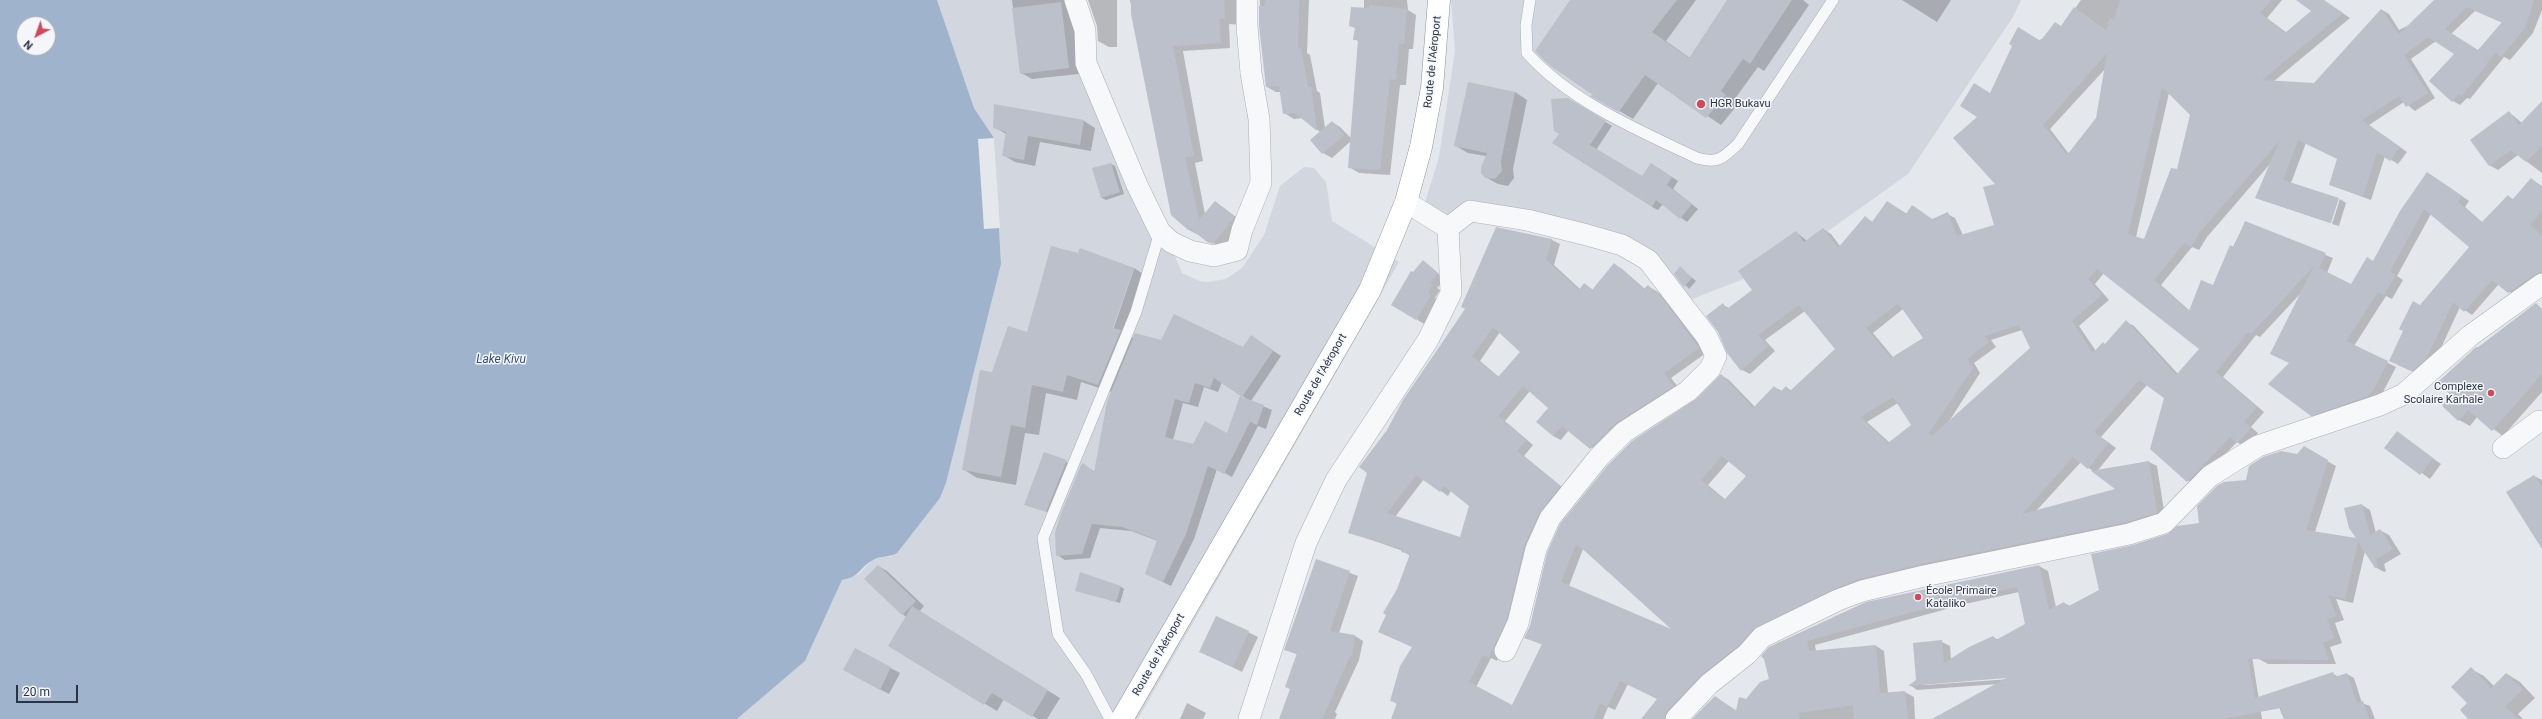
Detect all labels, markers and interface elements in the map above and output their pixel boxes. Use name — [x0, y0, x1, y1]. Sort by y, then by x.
street label: Route de l'Aéroport — [1422, 15, 1444, 109]
north arrow — [16, 16, 56, 56]
text: N — [21, 37, 36, 52]
place label: HGR Bukavu — [1710, 97, 1771, 111]
marker: HGR Bukavu — [1695, 98, 1707, 110]
street label: Route de l'Aéroport — [1292, 331, 1350, 419]
water label: Lake Kivu — [476, 353, 526, 367]
place label: Complexe Scolaire Karhale — [2404, 380, 2483, 406]
marker: Complexe Scolaire Karhale — [2486, 388, 2496, 398]
place label: École Primaire Kataliko — [1926, 584, 1997, 610]
marker: École Primaire Kataliko — [1913, 592, 1923, 602]
street label: Route de l'Aéroport — [1130, 611, 1188, 699]
scale bar — [18, 677, 80, 703]
text: 20 m — [23, 685, 50, 699]

